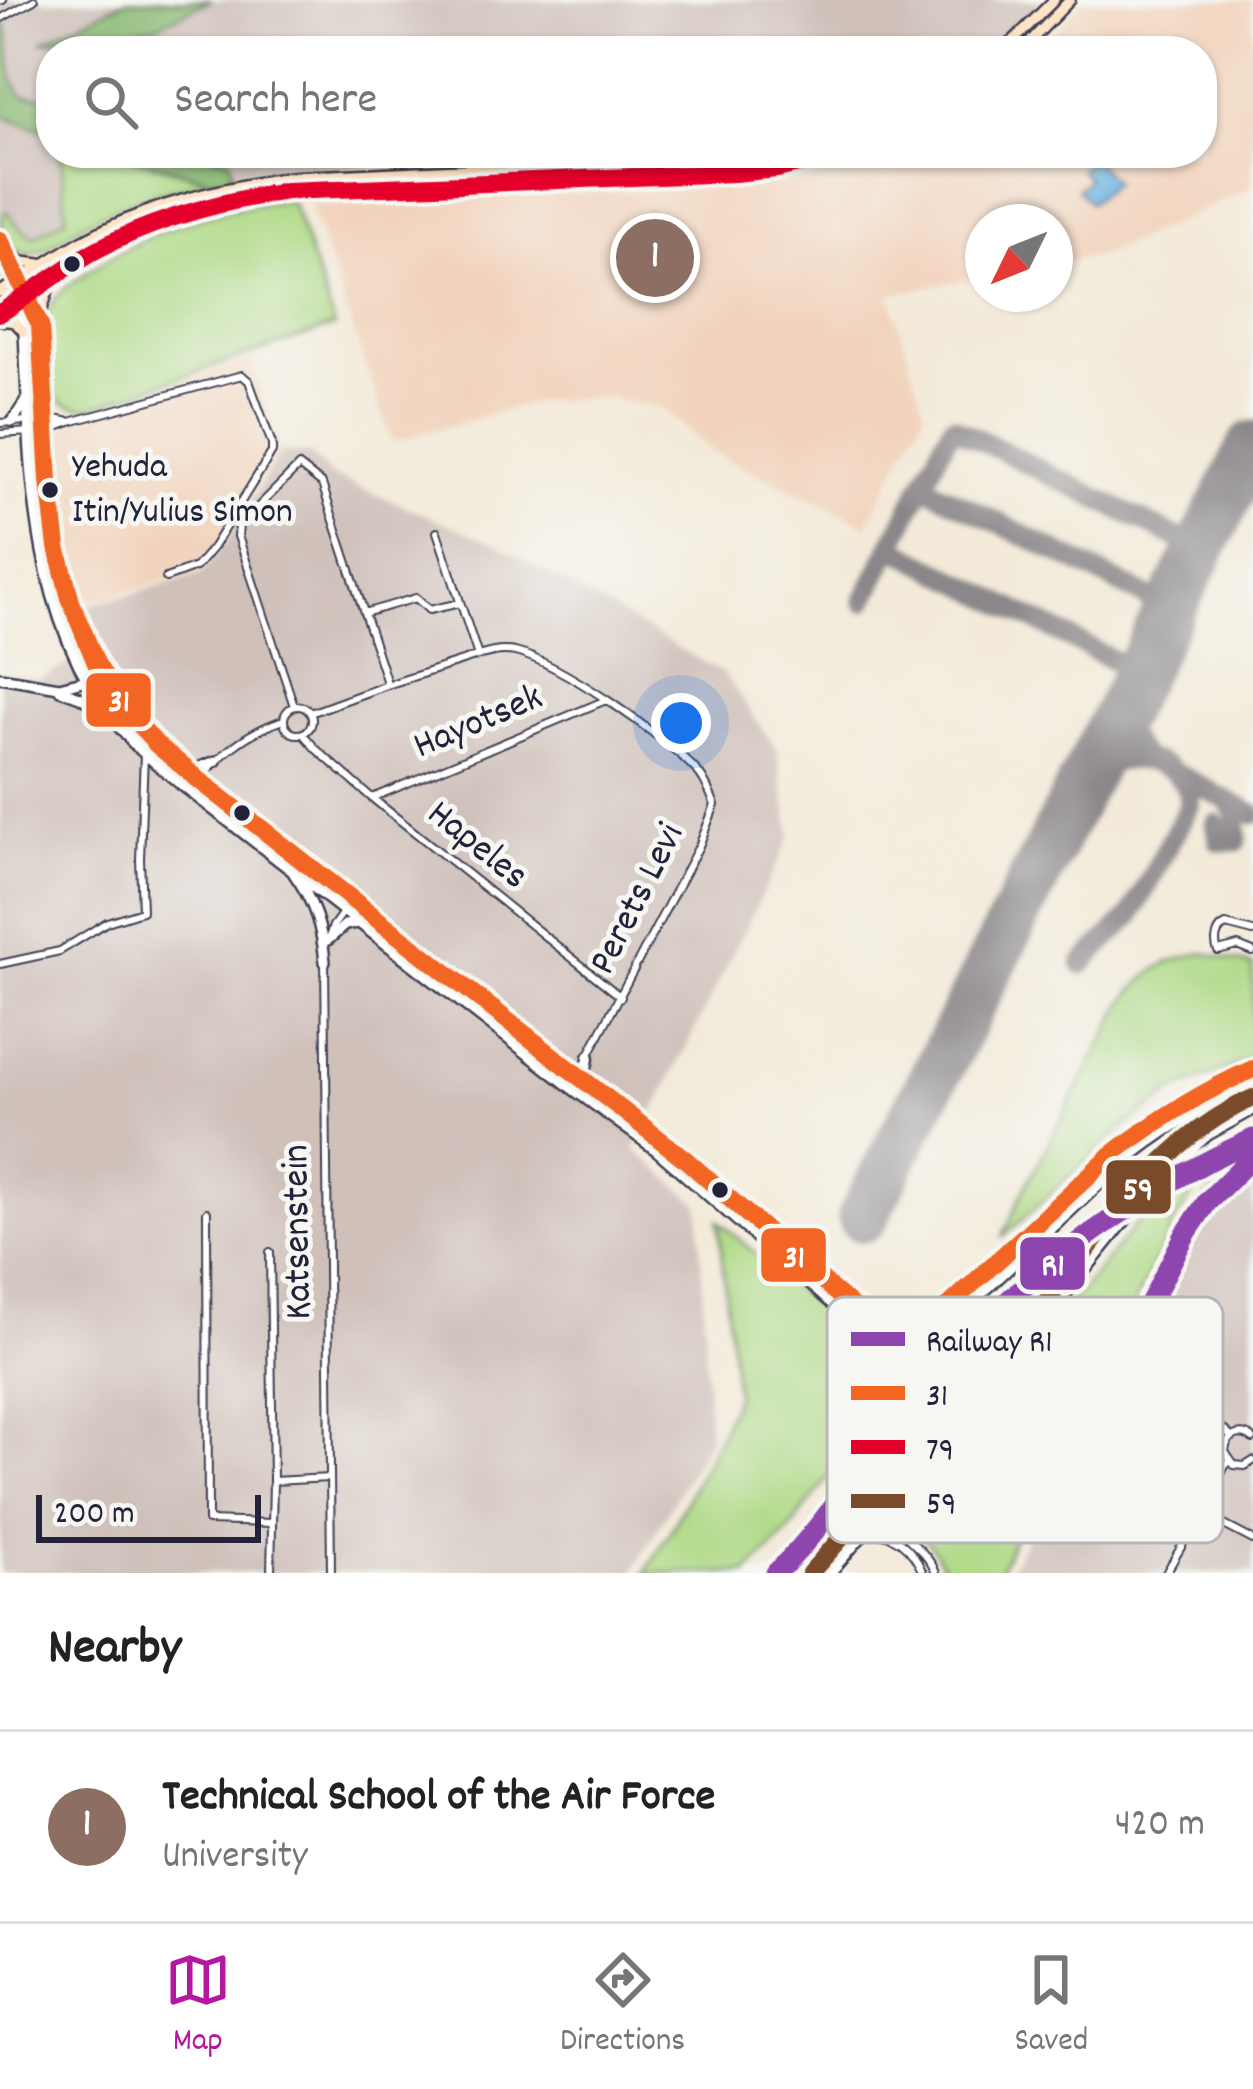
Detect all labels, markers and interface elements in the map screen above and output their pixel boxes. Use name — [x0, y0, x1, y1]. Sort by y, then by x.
search box — [36, 36, 1217, 168]
icon: search — [78, 69, 144, 135]
text: Search here — [174, 70, 377, 134]
north arrow — [965, 204, 1073, 312]
pin: 1 — [616, 213, 694, 303]
unlabelled marker — [61, 253, 83, 275]
place label: Yehuda Itin/Yulius Simon — [72, 443, 293, 540]
marker: Yehuda Itin/Yulius Simon — [39, 479, 61, 501]
line badge: 31 — [84, 671, 153, 729]
street label: Hayotsek — [406, 672, 552, 776]
text: 31 — [108, 681, 130, 728]
your location — [651, 693, 711, 753]
street label: Hapeles — [414, 789, 538, 905]
unlabelled marker — [231, 802, 253, 824]
street label: Perets Levi — [578, 815, 700, 985]
street label: Katsenstein — [271, 1144, 329, 1320]
line badge: 59 — [1104, 1158, 1173, 1216]
text: 59 — [1123, 1169, 1153, 1216]
unlabelled marker — [709, 1179, 731, 1201]
line badge: 31 — [759, 1226, 828, 1284]
line badge: R1 — [1018, 1235, 1087, 1292]
text: 31 — [783, 1237, 805, 1284]
text: R1 — [1041, 1245, 1065, 1292]
legend — [827, 1297, 1223, 1543]
text: Railway R1 — [926, 1321, 1052, 1368]
text: 31 — [926, 1375, 948, 1422]
text: 79 — [926, 1429, 954, 1476]
text: 59 — [926, 1483, 956, 1530]
scale bar — [36, 1489, 261, 1542]
text: 200 m — [54, 1492, 135, 1539]
text: Nearby — [48, 1615, 181, 1687]
text: Technical School of the Air Force — [162, 1767, 715, 1831]
text: 1 — [83, 1799, 91, 1854]
text: 420 m — [1115, 1799, 1205, 1854]
text: University — [162, 1831, 308, 1886]
tab: Map — [165, 1947, 231, 2066]
tab: Directions — [560, 1947, 685, 2066]
tab: Saved — [1015, 1947, 1088, 2066]

